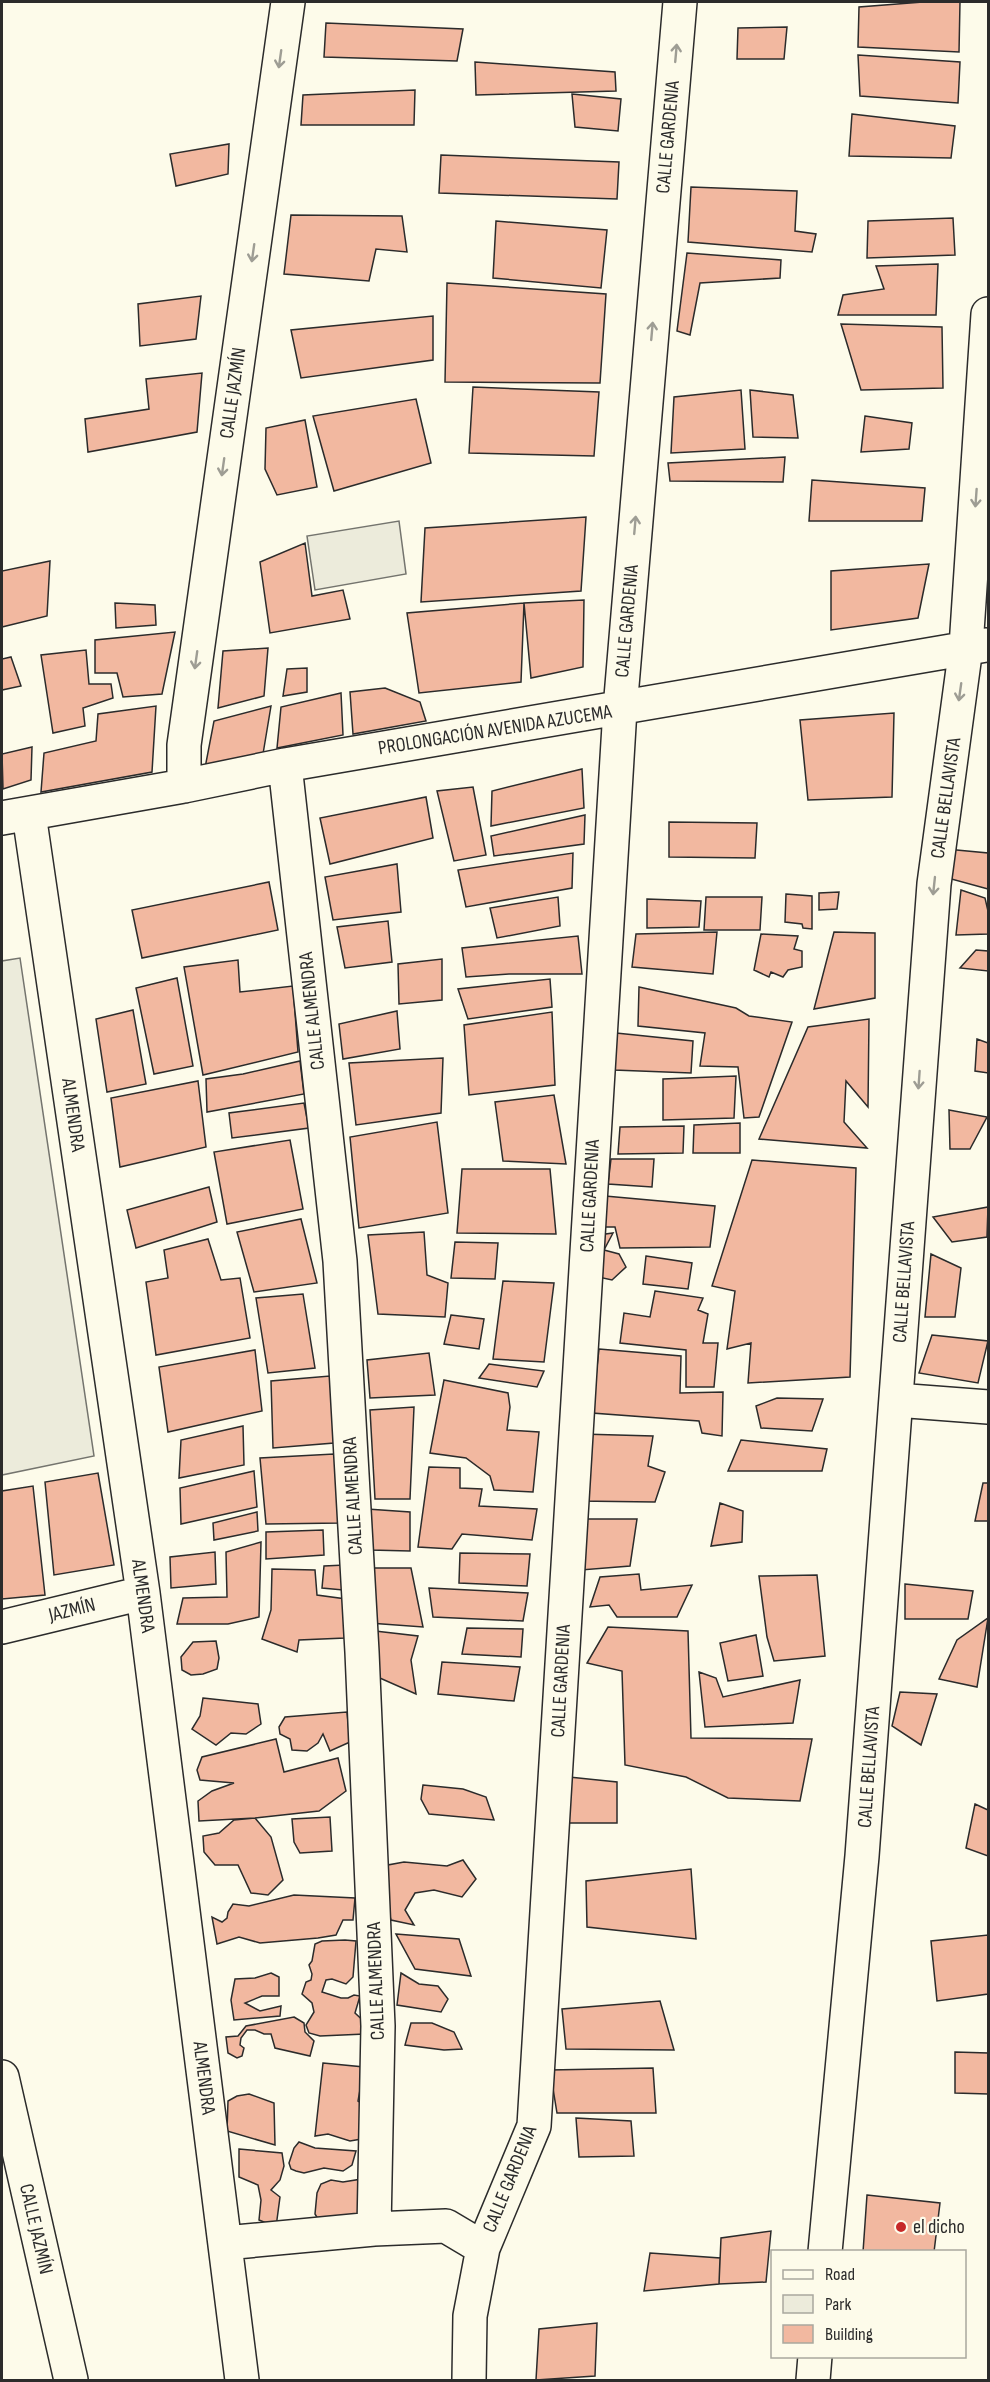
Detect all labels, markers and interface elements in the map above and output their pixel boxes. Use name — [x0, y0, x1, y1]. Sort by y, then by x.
one-way arrow — [670, 44, 681, 64]
one-way arrow — [274, 49, 285, 69]
street label: CALLE GARDENIA — [651, 79, 685, 194]
one-way arrow — [247, 242, 258, 262]
one-way arrow — [647, 322, 658, 342]
street label: CALLE JAZMÍN — [215, 346, 251, 440]
one-way arrow — [217, 456, 228, 476]
one-way arrow — [971, 488, 982, 508]
one-way arrow — [630, 516, 641, 536]
street label: CALLE GARDENIA — [610, 563, 644, 678]
one-way arrow — [191, 649, 202, 669]
one-way arrow — [955, 682, 966, 702]
street label: PROLONGACIÓN AVENIDA AZUCEMA — [377, 700, 614, 760]
street label: CALLE BELLAVISTA — [926, 736, 966, 860]
one-way arrow — [928, 875, 939, 895]
street label: CALLE ALMENDRA — [294, 951, 330, 1071]
one-way arrow — [914, 1070, 925, 1090]
street label: ALMENDRA — [56, 1076, 90, 1154]
street label: CALLE GARDENIA — [575, 1138, 605, 1253]
street label: CALLE BELLAVISTA — [888, 1220, 920, 1344]
street label: CALLE ALMENDRA — [338, 1436, 368, 1556]
street label: ALMENDRA — [126, 1557, 160, 1635]
street label: JAZMÍN — [45, 1593, 98, 1628]
street label: CALLE GARDENIA — [546, 1623, 576, 1738]
street label: CALLE BELLAVISTA — [853, 1705, 885, 1829]
street label: CALLE ALMENDRA — [362, 1921, 390, 2041]
street label: ALMENDRA — [187, 2039, 220, 2117]
street label: CALLE GARDENIA — [478, 2122, 542, 2236]
street label: CALLE JAZMÍN — [14, 2182, 58, 2276]
place label: el dicho — [913, 2215, 965, 2239]
marker: el dicho — [894, 2220, 908, 2234]
legend — [771, 2250, 966, 2358]
text: Road — [825, 2264, 855, 2285]
text: Park — [825, 2294, 851, 2315]
text: Building — [825, 2324, 873, 2345]

